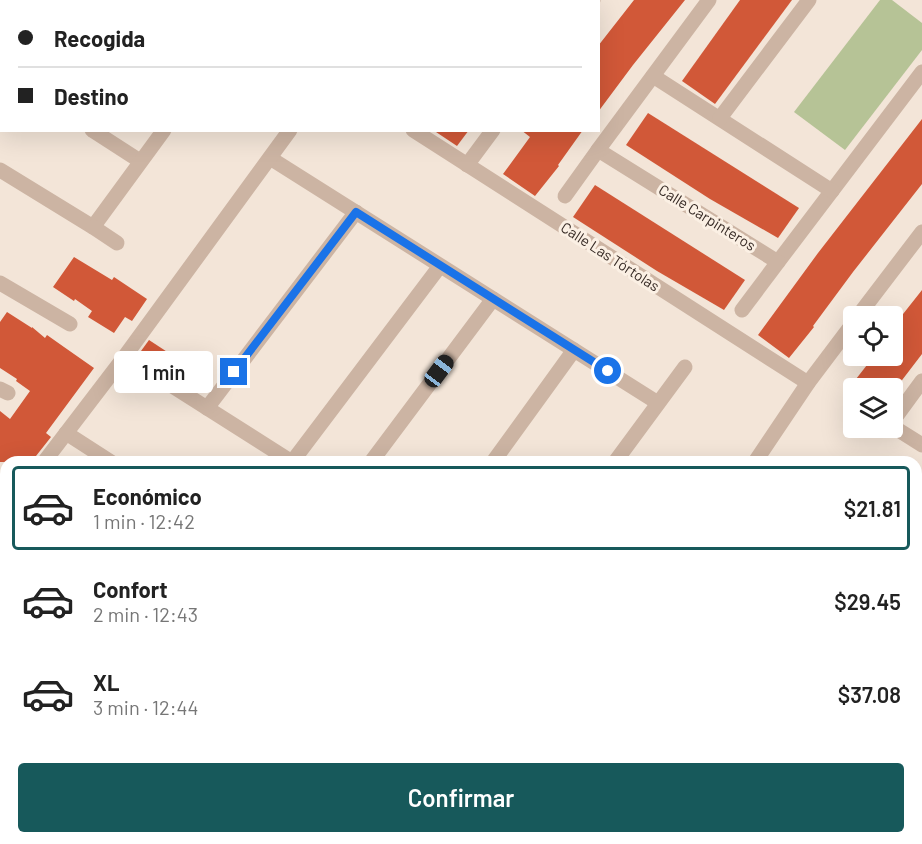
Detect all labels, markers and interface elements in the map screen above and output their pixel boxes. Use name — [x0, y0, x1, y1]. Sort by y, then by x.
text: Recogida — [54, 25, 145, 51]
text: Destino — [54, 83, 129, 109]
street label: Calle Carpinteros — [656, 180, 759, 254]
street label: Calle Las Tórtolas — [558, 218, 663, 295]
map controls — [843, 306, 903, 438]
button: locate — [843, 306, 903, 366]
callout: 1 min — [114, 351, 213, 393]
car — [421, 351, 457, 391]
route start — [594, 357, 621, 384]
route end — [220, 358, 247, 385]
text: 1 min — [142, 360, 185, 384]
button: layers — [843, 378, 903, 438]
icon: car — [21, 481, 75, 535]
text: Económico — [93, 483, 202, 509]
text: $21.81 — [844, 495, 901, 521]
text: 1 min · 12:42 — [93, 509, 195, 533]
icon: car — [21, 574, 75, 628]
text: Confort — [93, 576, 168, 602]
text: $29.45 — [834, 588, 901, 614]
text: 2 min · 12:43 — [93, 602, 198, 626]
icon: car — [21, 667, 75, 721]
text: XL — [93, 669, 119, 695]
text: $37.08 — [838, 681, 901, 707]
text: 3 min · 12:44 — [93, 695, 198, 719]
button: Confirmar — [18, 763, 904, 832]

